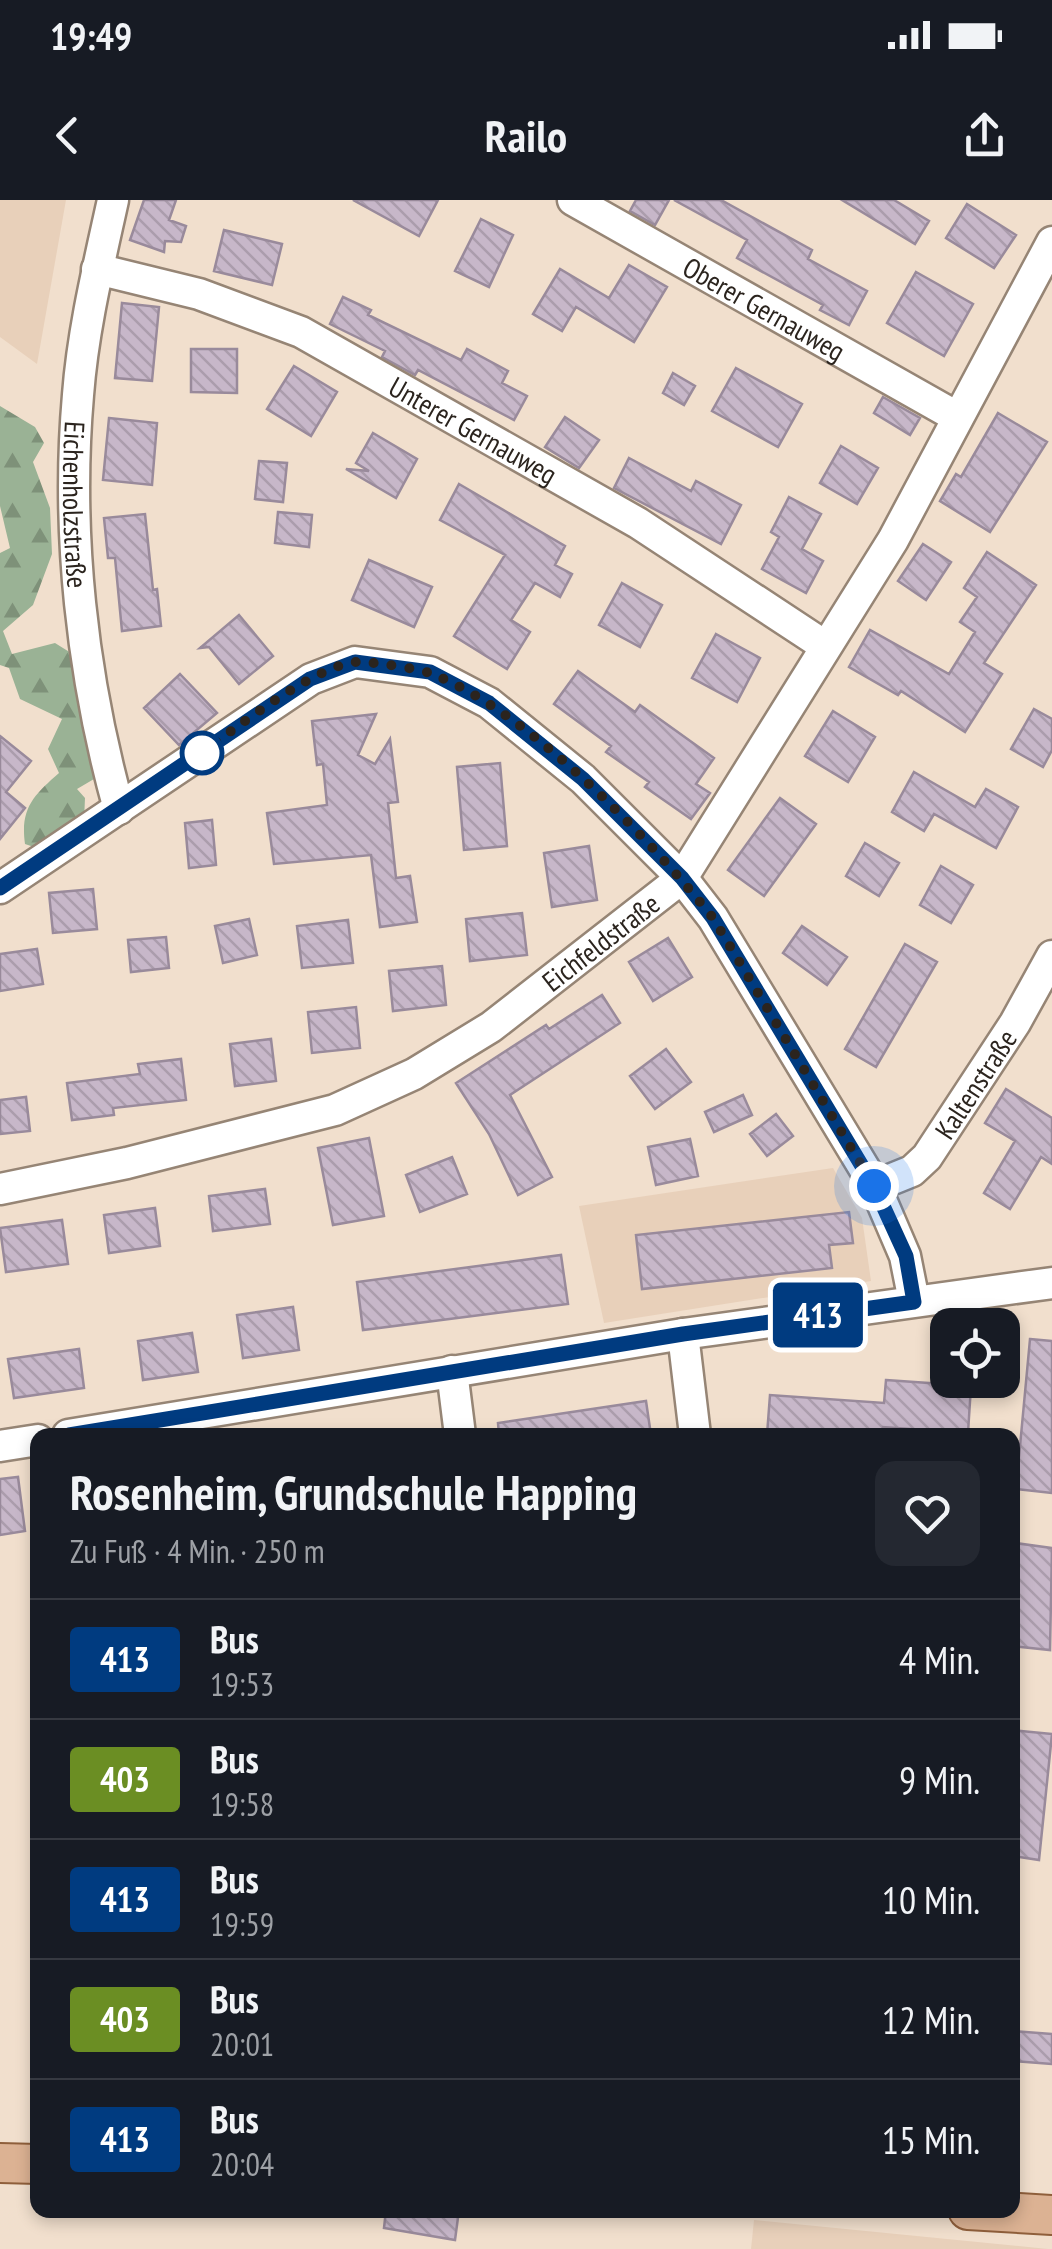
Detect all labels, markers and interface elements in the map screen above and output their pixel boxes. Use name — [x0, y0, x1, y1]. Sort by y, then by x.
text: 19:49 — [50, 11, 132, 60]
text: Railo — [485, 106, 567, 164]
icon: back — [40, 108, 95, 163]
icon: share — [957, 108, 1012, 163]
street label: Oberer Gernauweg — [677, 248, 852, 369]
street label: Unterer Gernauweg — [383, 367, 564, 492]
street label: Eichenholzstraße — [56, 420, 97, 589]
unlabelled marker — [181, 732, 223, 774]
street label: Eichfeldstraße — [534, 884, 667, 999]
street label: Kaltenstraße — [926, 1022, 1024, 1146]
your location — [849, 1161, 899, 1211]
line badge: 413 — [760, 1282, 876, 1348]
text: 413 — [793, 1292, 843, 1338]
map controls — [930, 1308, 1020, 1398]
button: locate — [930, 1308, 1020, 1398]
text: Rosenheim, Grundschule Happing — [70, 1461, 637, 1523]
button: heart — [875, 1461, 980, 1566]
text: Zu Fuß · 4 Min. · 250 m — [70, 1530, 325, 1572]
text: Bus — [210, 1614, 259, 1663]
text: 4 Min. — [899, 1635, 980, 1684]
text: 413 — [100, 1636, 150, 1682]
text: 19:53 — [210, 1663, 274, 1705]
text: Bus — [210, 1734, 259, 1783]
text: 9 Min. — [899, 1755, 980, 1804]
text: 403 — [100, 1756, 150, 1802]
text: 19:58 — [210, 1783, 274, 1825]
text: Bus — [210, 1854, 259, 1903]
text: 10 Min. — [882, 1875, 980, 1924]
text: 413 — [100, 1876, 150, 1922]
text: 19:59 — [210, 1903, 274, 1945]
text: Bus — [210, 1974, 259, 2023]
text: 12 Min. — [882, 1995, 980, 2044]
text: 403 — [100, 1996, 150, 2042]
text: 20:01 — [210, 2023, 274, 2065]
text: Bus — [210, 2094, 259, 2143]
text: 15 Min. — [882, 2115, 980, 2164]
text: 413 — [100, 2116, 150, 2162]
text: 20:04 — [210, 2143, 274, 2185]

